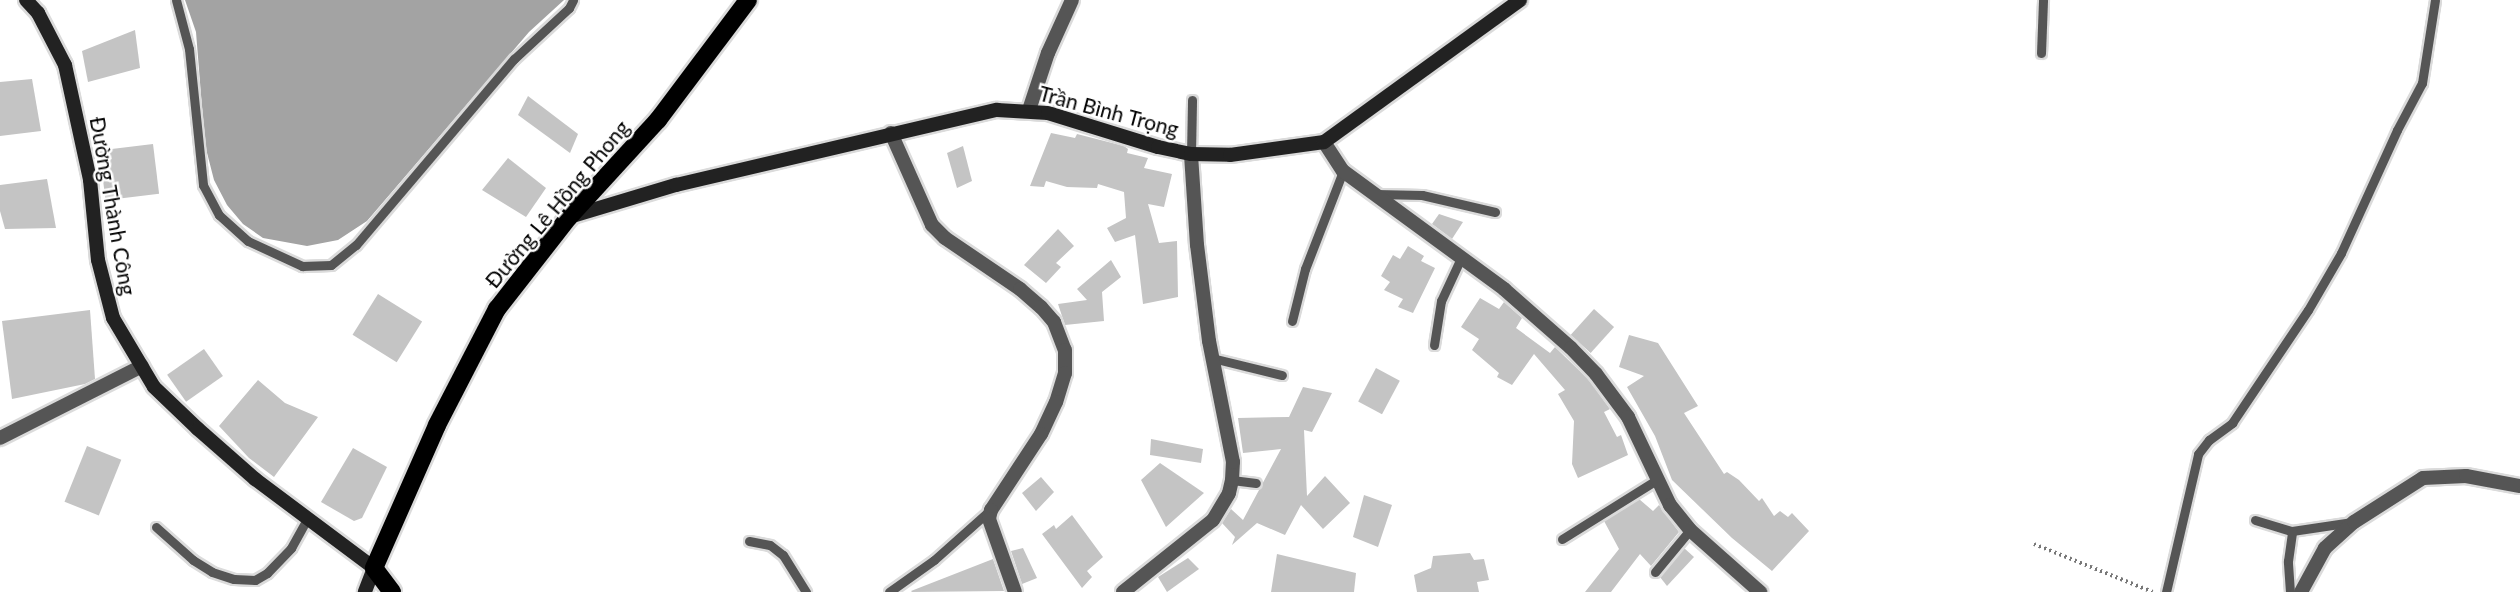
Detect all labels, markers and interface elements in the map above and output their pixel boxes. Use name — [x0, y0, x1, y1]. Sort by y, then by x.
street label: Trần Bình Trọng — [1036, 80, 1182, 142]
street label: Đường Thành Công — [85, 114, 141, 298]
street label: Đường Lê Hồng Phong — [480, 115, 634, 293]

